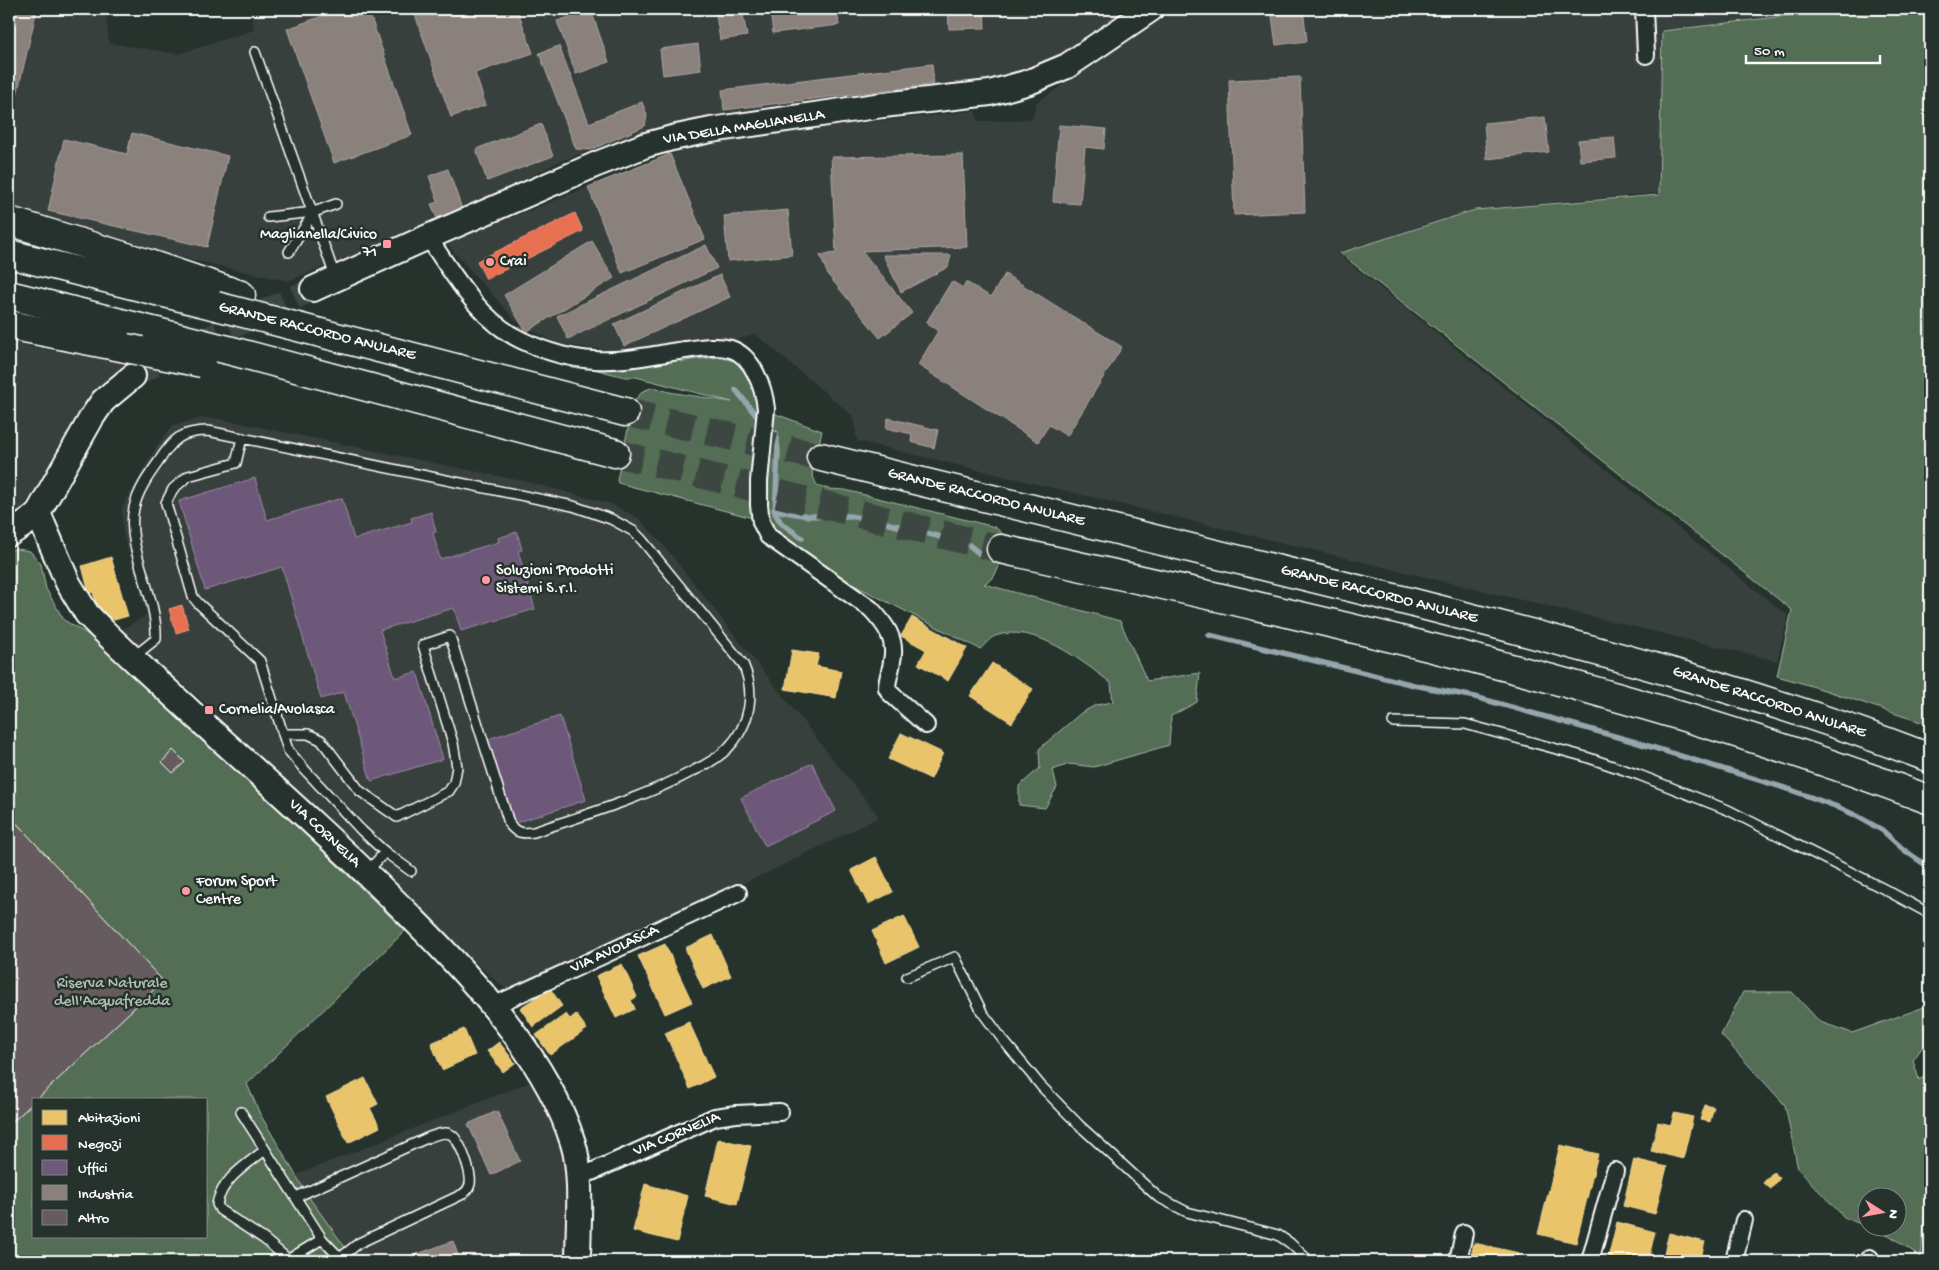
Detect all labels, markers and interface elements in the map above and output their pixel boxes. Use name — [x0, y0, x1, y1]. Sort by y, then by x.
scale bar — [1746, 32, 1880, 64]
text: 50 m — [1754, 43, 1785, 61]
street label: VIA DELLA MAGLIANELLA — [661, 106, 827, 150]
place label: Maglianella/Civico 71 — [260, 226, 377, 263]
marker: Maglianella/Civico 71 — [381, 238, 393, 250]
place label: Crai — [500, 253, 527, 272]
marker: Crai — [484, 256, 496, 268]
street label: GRANDE RACCORDO ANULARE — [217, 298, 418, 366]
street label: GRANDE RACCORDO ANULARE — [886, 464, 1087, 532]
street label: GRANDE RACCORDO ANULARE — [1279, 561, 1480, 629]
place label: Soluzioni Prodotti Sistemi S.r.l. — [496, 562, 613, 599]
marker: Soluzioni Prodotti Sistemi S.r.l. — [480, 574, 492, 586]
street label: GRANDE RACCORDO ANULARE — [1670, 663, 1869, 744]
place label: Cornelia/Avolasca — [219, 701, 336, 720]
marker: Cornelia/Avolasca — [203, 704, 215, 716]
street label: VIA CORNELIA — [283, 795, 365, 873]
place label: Forum Sport Centre — [195, 873, 278, 910]
marker: Forum Sport Centre — [180, 885, 192, 897]
street label: VIA AVOLASCA — [567, 921, 663, 979]
park label: Riserva Naturale dell'Acquafredda — [54, 975, 171, 1012]
legend — [32, 1098, 208, 1238]
street label: VIA CORNELIA — [630, 1108, 725, 1162]
text: Abitazioni — [78, 1110, 141, 1128]
text: Negozi — [78, 1136, 122, 1154]
text: Uffici — [78, 1160, 107, 1178]
text: Industria — [78, 1186, 134, 1204]
north arrow — [1856, 1188, 1906, 1238]
text: N — [1883, 1208, 1902, 1220]
text: Altro — [78, 1210, 110, 1228]

